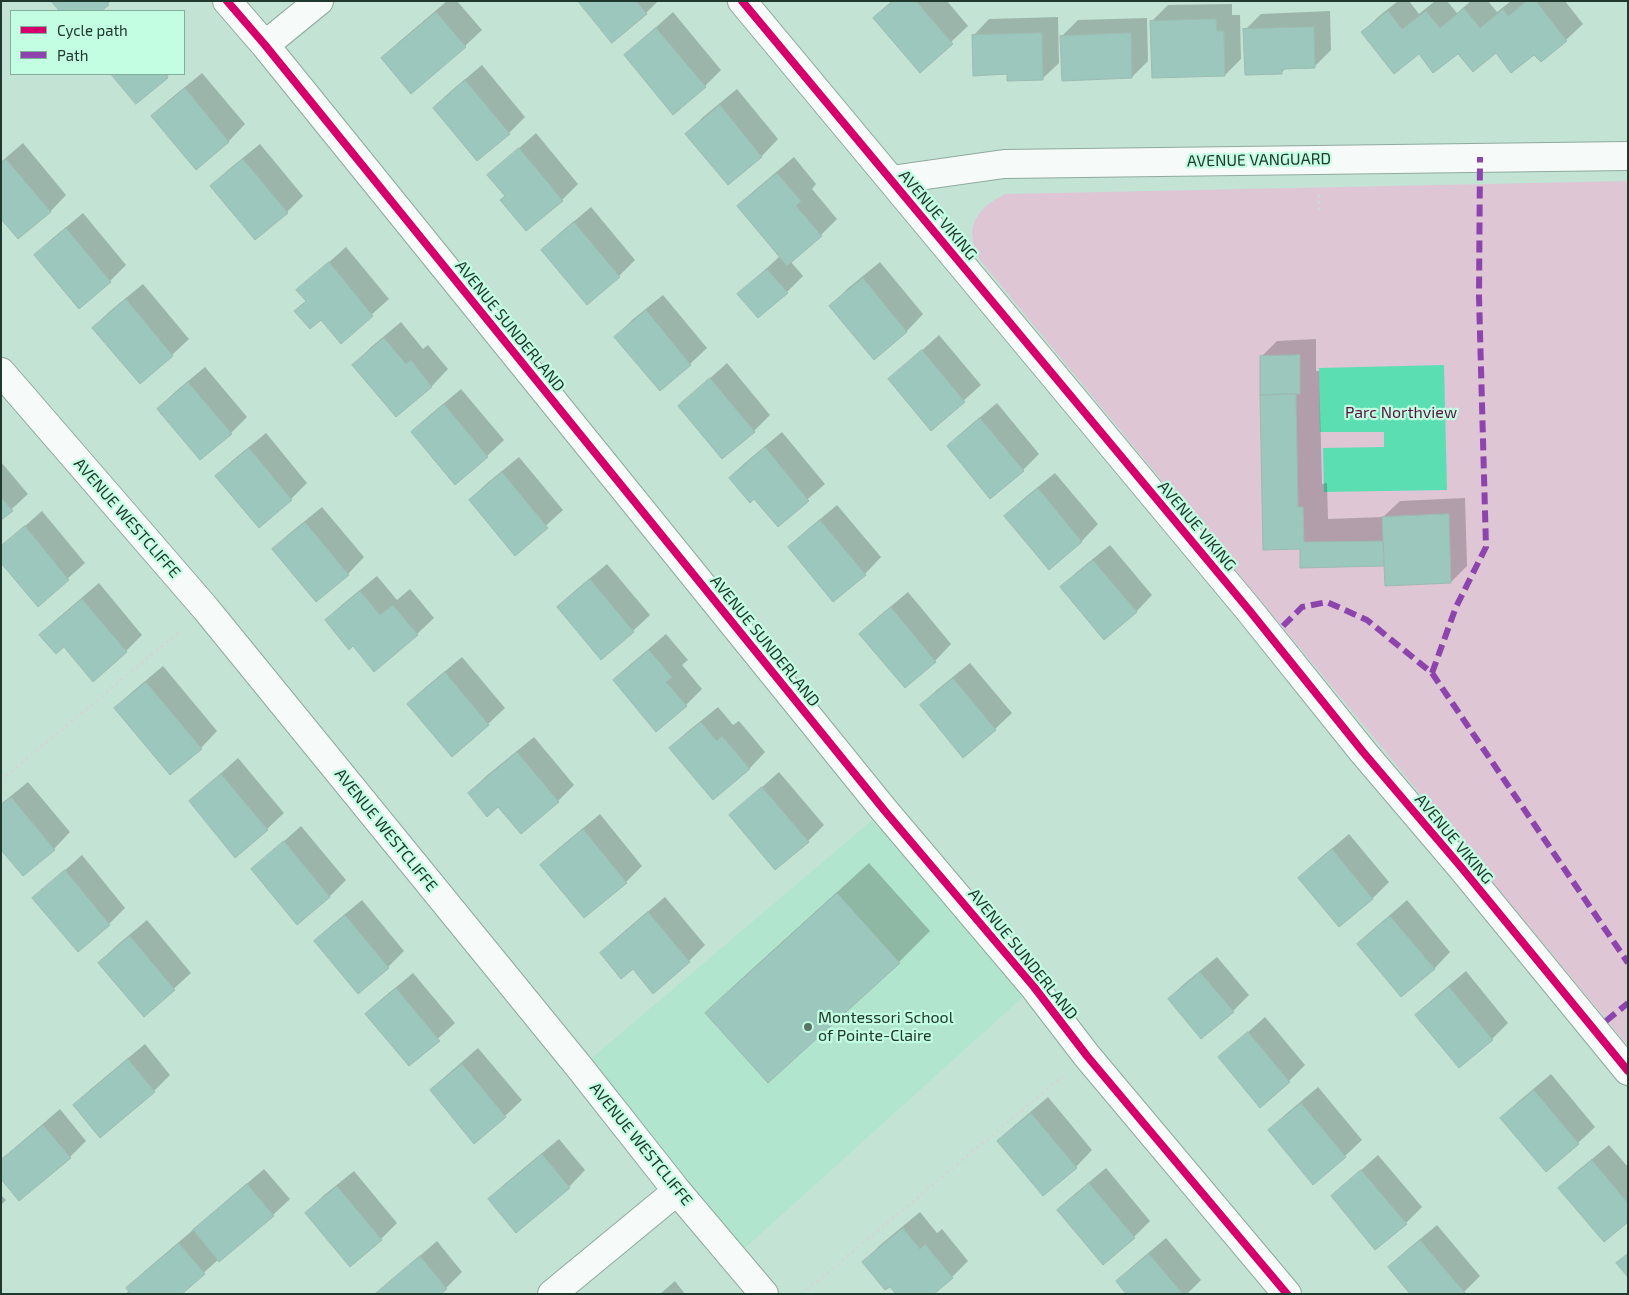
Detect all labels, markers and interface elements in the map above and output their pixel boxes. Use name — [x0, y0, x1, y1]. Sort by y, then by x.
legend — [10, 10, 185, 75]
text: Cycle path — [57, 21, 128, 39]
text: Path — [57, 46, 88, 64]
street label: AVENUE VANGUARD — [1187, 149, 1331, 171]
street label: AVENUE VIKING — [895, 166, 981, 264]
street label: AVENUE SUNDERLAND — [451, 257, 569, 395]
park label: Parc Northview — [1345, 403, 1457, 423]
street label: AVENUE WESTCLIFFE — [70, 454, 184, 582]
street label: AVENUE VIKING — [1154, 477, 1240, 575]
street label: AVENUE SUNDERLAND — [706, 572, 824, 710]
street label: AVENUE WESTCLIFFE — [331, 765, 441, 895]
street label: AVENUE VIKING — [1411, 790, 1497, 888]
street label: AVENUE SUNDERLAND — [964, 885, 1082, 1023]
place label: Montessori School of Pointe-Claire — [818, 1008, 953, 1046]
marker: Montessori School of Pointe-Claire — [802, 1021, 814, 1033]
street label: AVENUE WESTCLIFFE — [586, 1079, 696, 1209]

